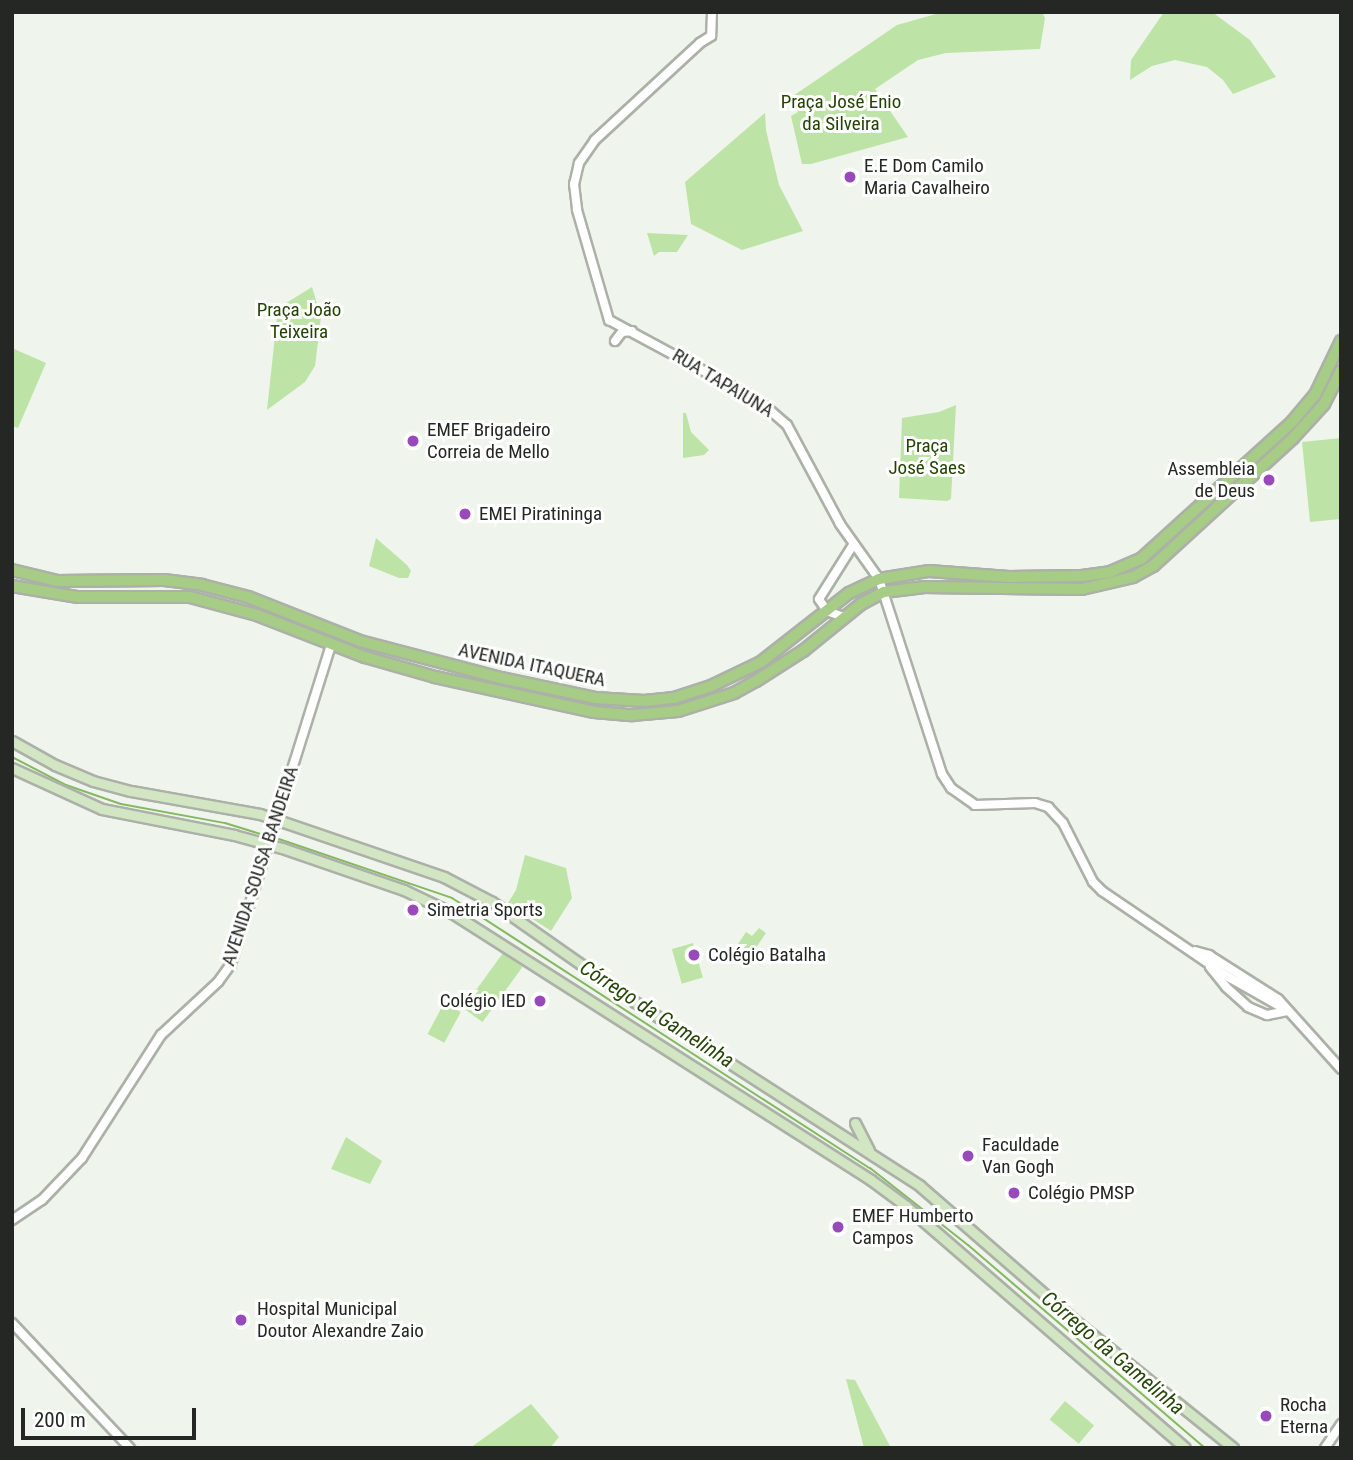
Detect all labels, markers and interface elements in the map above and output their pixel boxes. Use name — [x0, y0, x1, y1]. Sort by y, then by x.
park label: Praça José Enio da Silveira — [781, 91, 901, 135]
place label: E.E Dom Camilo Maria Cavalheiro — [864, 155, 990, 199]
marker: E.E Dom Camilo Maria Cavalheiro — [842, 169, 858, 185]
park label: Praça João Teixeira — [257, 299, 341, 343]
street label: RUA TAPAIUNA — [668, 344, 778, 422]
place label: EMEF Brigadeiro Correia de Mello — [427, 419, 551, 463]
marker: EMEF Brigadeiro Correia de Mello — [405, 433, 421, 449]
park label: Praça José Saes — [888, 435, 966, 479]
place label: Assembleia de Deus — [1167, 458, 1255, 502]
marker: Assembleia de Deus — [1261, 472, 1277, 488]
place label: EMEI Piratininga — [479, 503, 602, 525]
marker: EMEI Piratininga — [457, 506, 473, 522]
street label: AVENIDA ITAQUERA — [456, 638, 608, 692]
street label: AVENIDA SOUSA BANDEIRA — [217, 763, 303, 969]
place label: Simetria Sports — [427, 899, 543, 921]
marker: Simetria Sports — [405, 902, 421, 918]
place label: Colégio Batalha — [708, 944, 826, 966]
marker: Colégio Batalha — [686, 947, 702, 963]
water label: Córrego da Gamelinha — [575, 955, 739, 1073]
place label: Colégio IED — [440, 990, 526, 1012]
marker: Colégio IED — [532, 993, 548, 1009]
place label: Faculdade Van Gogh — [982, 1134, 1059, 1178]
marker: Faculdade Van Gogh — [960, 1148, 976, 1164]
place label: Colégio PMSP — [1028, 1182, 1134, 1204]
marker: Colégio PMSP — [1006, 1185, 1022, 1201]
place label: EMEF Humberto Campos — [852, 1205, 974, 1249]
marker: EMEF Humberto Campos — [830, 1219, 846, 1235]
water label: Córrego da Gamelinha — [1036, 1286, 1190, 1420]
place label: Hospital Municipal Doutor Alexandre Zaio — [257, 1298, 424, 1342]
marker: Hospital Municipal Doutor Alexandre Zaio — [231, 1310, 251, 1330]
scale bar — [24, 1394, 200, 1438]
place label: Rocha Eterna — [1280, 1394, 1328, 1438]
text: 200 m — [34, 1408, 86, 1432]
marker: Rocha Eterna — [1258, 1408, 1274, 1424]

